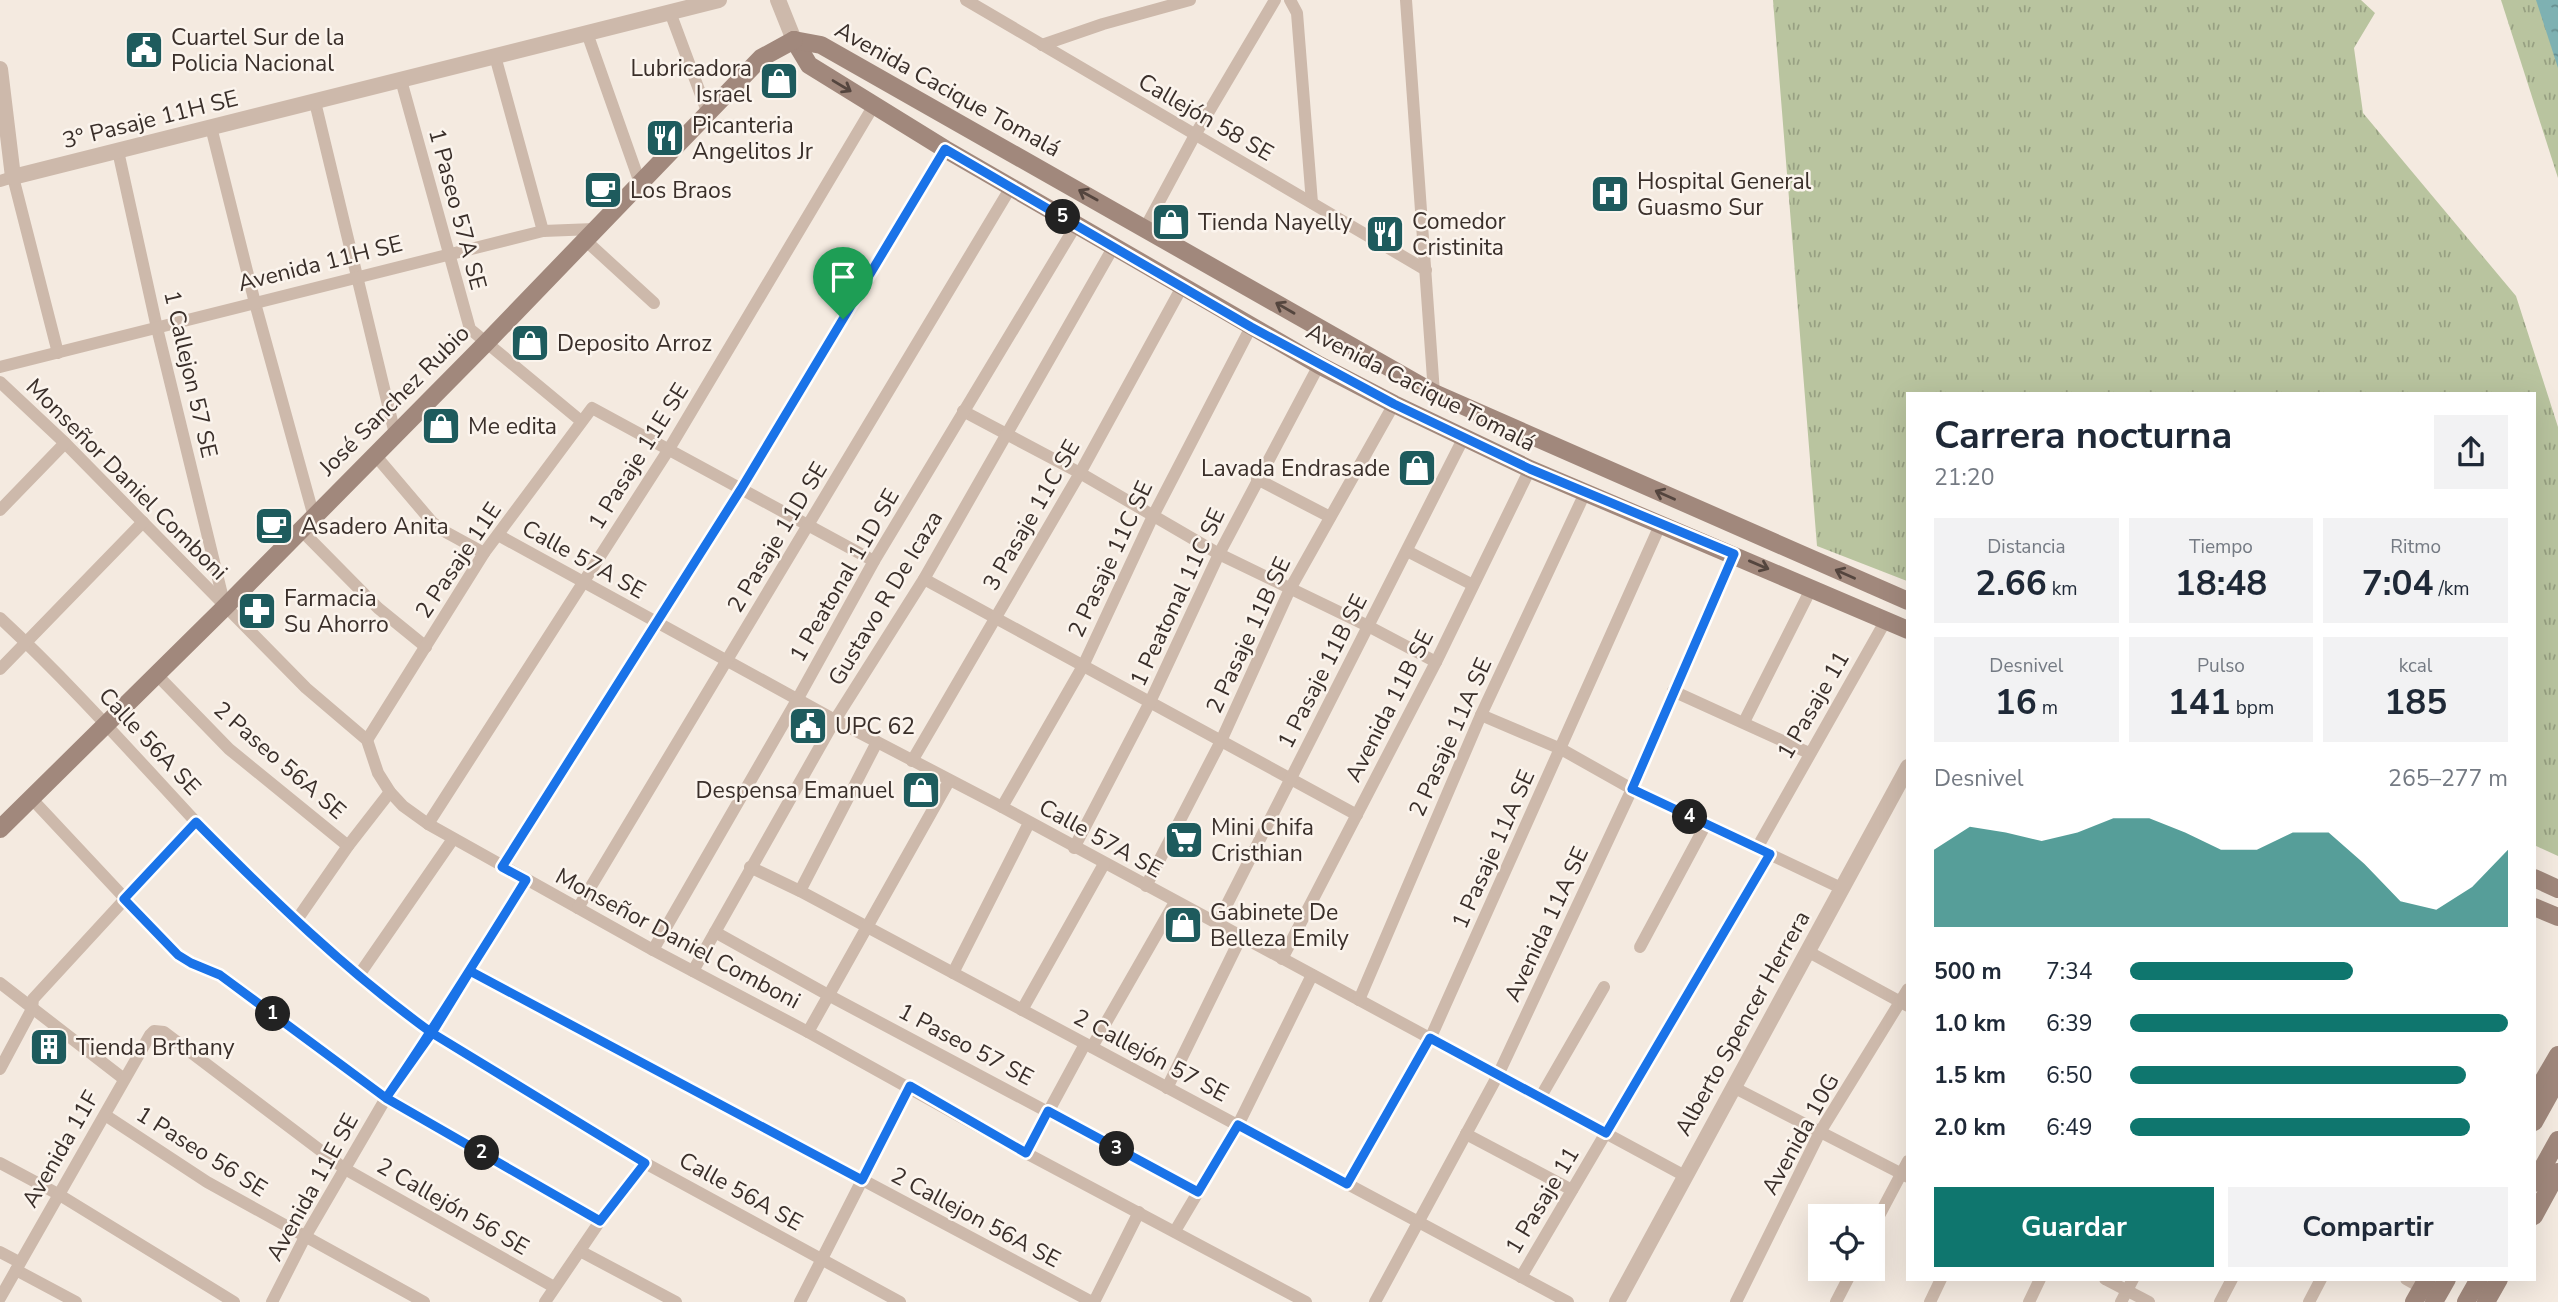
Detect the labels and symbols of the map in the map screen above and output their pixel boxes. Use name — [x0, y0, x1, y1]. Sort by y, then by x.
street label: Avenida Cacique Tomalá — [829, 14, 1066, 164]
place label: Cuartel Sur de la Policia Nacional — [171, 22, 345, 79]
public building icon: Cuartel Sur de la Policia Nacional — [123, 29, 165, 71]
place label: Lubricadora Israel — [631, 53, 752, 110]
shop icon: Lubricadora Israel — [758, 60, 800, 102]
street label: Callejón 58 SE — [1132, 66, 1279, 169]
one-way arrow — [832, 79, 852, 93]
street label: 3° Pasaje 11H SE — [59, 83, 241, 156]
place label: Picanteria Angelitos Jr — [692, 110, 814, 167]
restaurant icon: Picanteria Angelitos Jr — [644, 117, 686, 159]
street label: 1 Paseo 57A SE — [421, 125, 494, 293]
place label: Hospital General Guasmo Sur — [1637, 166, 1812, 223]
cafe icon: Los Braos — [582, 169, 624, 211]
hospital icon: Hospital General Guasmo Sur — [1589, 173, 1631, 215]
place label: Los Braos — [630, 175, 732, 206]
one-way arrow — [1078, 188, 1098, 202]
pin: 5 — [1046, 200, 1080, 234]
shop icon: Tienda Nayelly — [1150, 201, 1192, 243]
place label: Comedor Cristinita — [1412, 206, 1507, 263]
place label: Tienda Nayelly — [1198, 207, 1352, 238]
restaurant icon: Comedor Cristinita — [1364, 213, 1406, 255]
street label: Avenida 11H SE — [235, 228, 406, 299]
pin — [813, 247, 873, 319]
street label: 1 Callejon 57 SE — [156, 287, 225, 461]
one-way arrow — [1276, 301, 1296, 315]
street label: Avenida Cacique Tomalá — [1301, 316, 1541, 459]
street label: José Sanchez Rubio — [312, 318, 476, 483]
shop icon: Deposito Arroz — [509, 322, 551, 364]
place label: Deposito Arroz — [557, 328, 712, 359]
street label: Monseñor Daniel Comboni — [19, 372, 234, 587]
street label: 1 Pasaje 11E SE — [581, 377, 696, 535]
shop icon: Me edita — [420, 405, 462, 447]
place label: Me edita — [468, 411, 557, 442]
street label: 3 Pasaje 11C SE — [976, 434, 1087, 596]
shop icon: Lavada Endrasade — [1396, 447, 1438, 489]
place label: Lavada Endrasade — [1201, 453, 1390, 484]
street label: 2 Pasaje 11D SE — [720, 456, 835, 618]
street label: 2 Pasaje 11C SE — [1061, 476, 1160, 642]
street label: 1 Peatonal 11D SE — [782, 483, 907, 667]
one-way arrow — [1655, 487, 1676, 500]
street label: 2 Pasaje 11E — [408, 496, 509, 624]
street label: 1 Peatonal 11C SE — [1123, 503, 1232, 691]
cafe icon: Asadero Anita — [253, 505, 295, 547]
street label: Gustavo R De Icaza — [821, 505, 950, 691]
place label: Asadero Anita — [301, 511, 449, 542]
street label: Calle 57A SE — [516, 513, 651, 606]
street label: 2 Pasaje 11B SE — [1199, 552, 1298, 719]
one-way arrow — [1748, 559, 1769, 572]
one-way arrow — [1835, 567, 1856, 580]
place label: Farmacia Su Ahorro — [284, 583, 389, 640]
street label: 1 Pasaje 11B SE — [1270, 589, 1375, 754]
pharmacy icon: Farmacia Su Ahorro — [236, 590, 278, 632]
street label: Avenida 11B SE — [1338, 625, 1441, 787]
street label: 1 Pasaje 11 — [1770, 645, 1857, 765]
street label: 2 Pasaje 11A SE — [1402, 653, 1499, 821]
street label: Calle 56A SE — [92, 681, 208, 802]
street label: 2 Paseo 56A SE — [207, 694, 352, 826]
public building icon: UPC 62 — [787, 705, 829, 747]
place label: UPC 62 — [835, 711, 915, 742]
street label: 1 Pasaje 11A SE — [1445, 765, 1542, 933]
shop icon: Despensa Emanuel — [900, 769, 942, 811]
place label: Despensa Emanuel — [695, 775, 894, 806]
street label: Calle 57A SE — [1033, 792, 1168, 885]
pin: 4 — [1672, 800, 1708, 834]
place label: Mini Chifa Cristhian — [1211, 812, 1314, 869]
supermarket icon: Mini Chifa Cristhian — [1163, 819, 1205, 861]
street label: Avenida 11A SE — [1497, 842, 1596, 1007]
street label: Monseñor Daniel Comboni — [550, 861, 806, 1016]
place label: Gabinete De Belleza Emily — [1210, 897, 1349, 954]
shop icon: Gabinete De Belleza Emily — [1162, 904, 1204, 946]
street label: Alberto Spencer Herrera — [1668, 905, 1817, 1141]
pin: 1 — [256, 996, 290, 1032]
street label: 1 Paseo 57 SE — [893, 996, 1039, 1093]
street label: 2 Callejón 57 SE — [1068, 1002, 1234, 1109]
building icon: Tienda Brthany — [28, 1026, 70, 1068]
place label: Tienda Brthany — [76, 1032, 235, 1063]
street label: Avenida 10G — [1754, 1068, 1847, 1200]
street label: Avenida 11F — [14, 1085, 107, 1213]
street label: 1 Paseo 56 SE — [130, 1099, 273, 1204]
street label: Avenida 11E SE — [259, 1108, 366, 1267]
pin: 3 — [1100, 1132, 1134, 1166]
pin: 2 — [464, 1136, 500, 1170]
street label: 1 Pasaje 11 — [1498, 1141, 1587, 1260]
street label: Calle 56A SE — [673, 1145, 808, 1238]
street label: 2 Callejón 56 SE — [372, 1151, 534, 1261]
street label: 2 Callejon 56A SE — [886, 1160, 1066, 1275]

